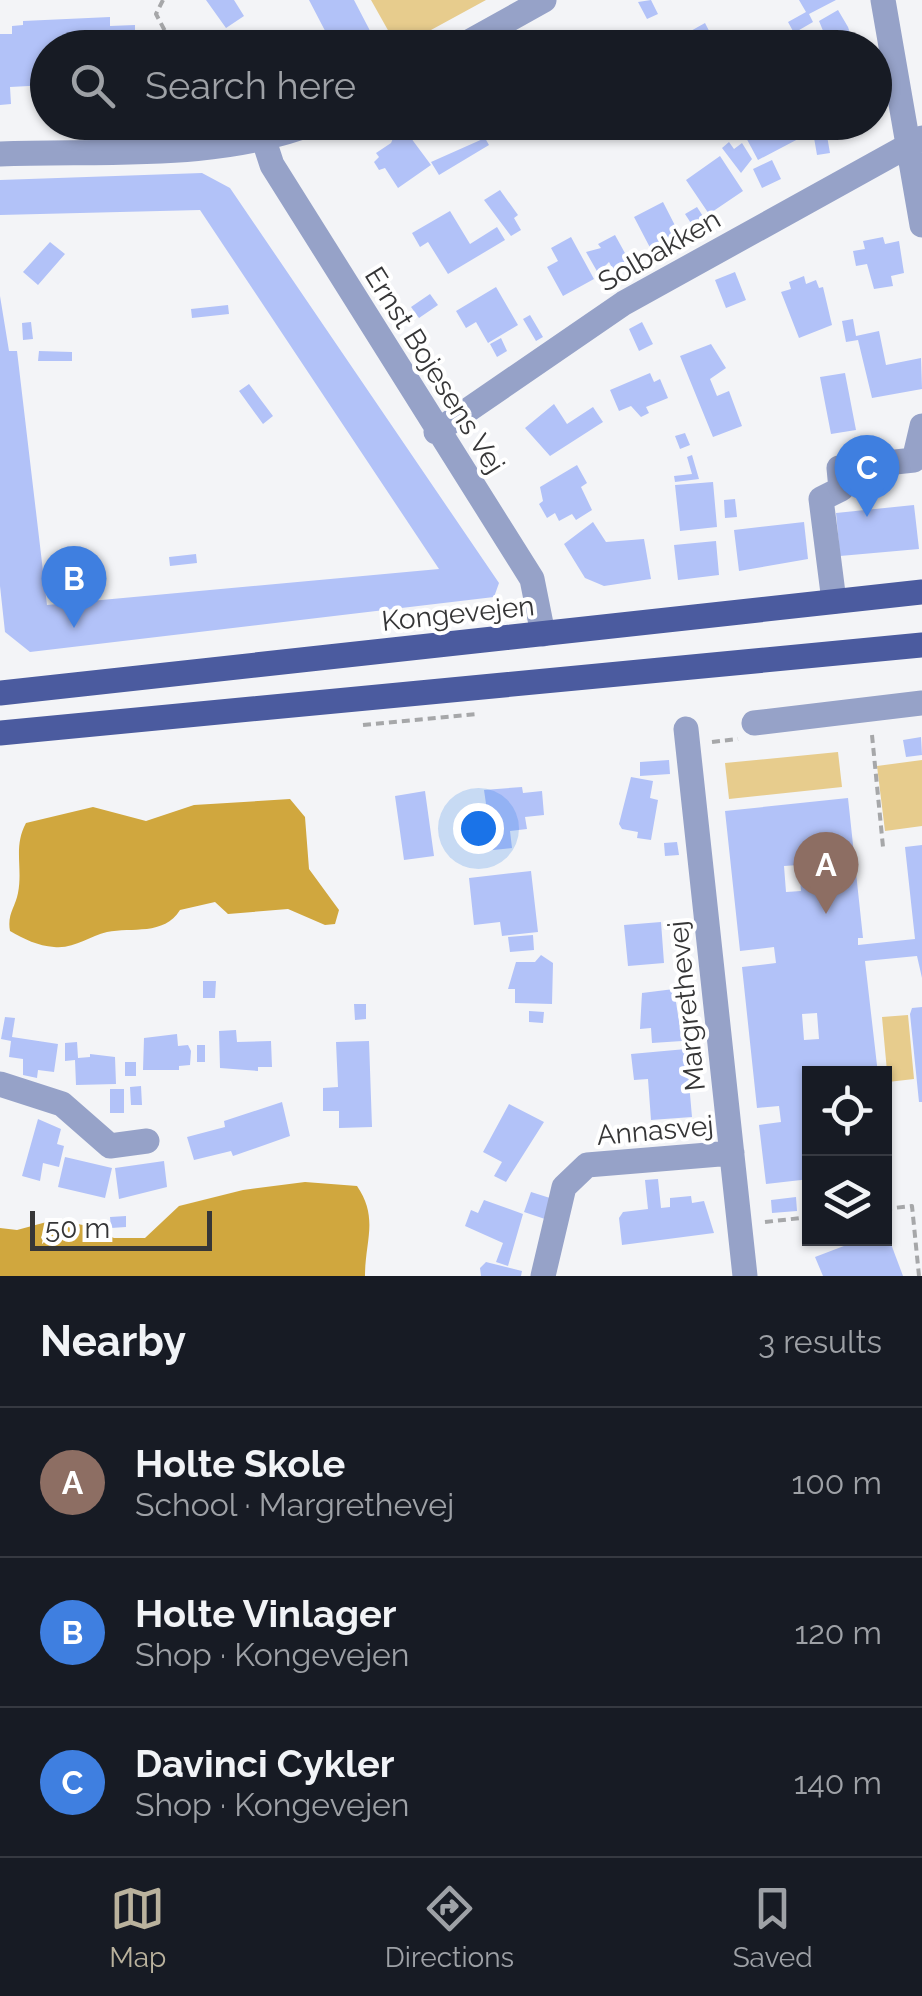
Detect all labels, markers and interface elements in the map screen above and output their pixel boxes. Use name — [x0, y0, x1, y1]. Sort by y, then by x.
search box — [30, 30, 892, 140]
icon: search — [65, 58, 120, 113]
text: Search here — [145, 63, 356, 108]
street label: Solbakken — [592, 202, 726, 299]
street label: Ernst Bojesens Vej — [358, 261, 511, 480]
pin: C — [834, 434, 900, 517]
pin: B — [42, 546, 106, 628]
street label: Kongevejen — [380, 589, 536, 638]
your location — [453, 803, 504, 854]
pin: A — [794, 832, 858, 914]
street label: Margrethevej — [661, 919, 712, 1093]
map controls — [802, 1066, 892, 1246]
button: locate — [802, 1066, 892, 1156]
street label: Annasvej — [595, 1109, 715, 1152]
button: layers — [802, 1156, 892, 1246]
scale bar — [30, 1206, 212, 1250]
text: 50 m — [45, 1212, 110, 1245]
text: Nearby — [40, 1317, 186, 1366]
text: 3 results — [758, 1323, 882, 1360]
text: Holte Skole — [135, 1441, 345, 1486]
text: A — [62, 1464, 83, 1501]
text: 100 m — [792, 1464, 882, 1501]
text: School · Margrethevej — [135, 1486, 454, 1523]
text: Holte Vinlager — [135, 1591, 396, 1636]
text: B — [62, 1614, 83, 1651]
text: 120 m — [794, 1614, 882, 1651]
text: Shop · Kongevejen — [135, 1636, 410, 1673]
text: Davinci Cykler — [135, 1741, 395, 1786]
text: C — [62, 1764, 83, 1801]
text: 140 m — [794, 1764, 882, 1801]
text: Shop · Kongevejen — [135, 1786, 410, 1823]
tab: Map — [109, 1881, 166, 1974]
tab: Directions — [385, 1881, 514, 1974]
tab: Saved — [733, 1881, 813, 1974]

